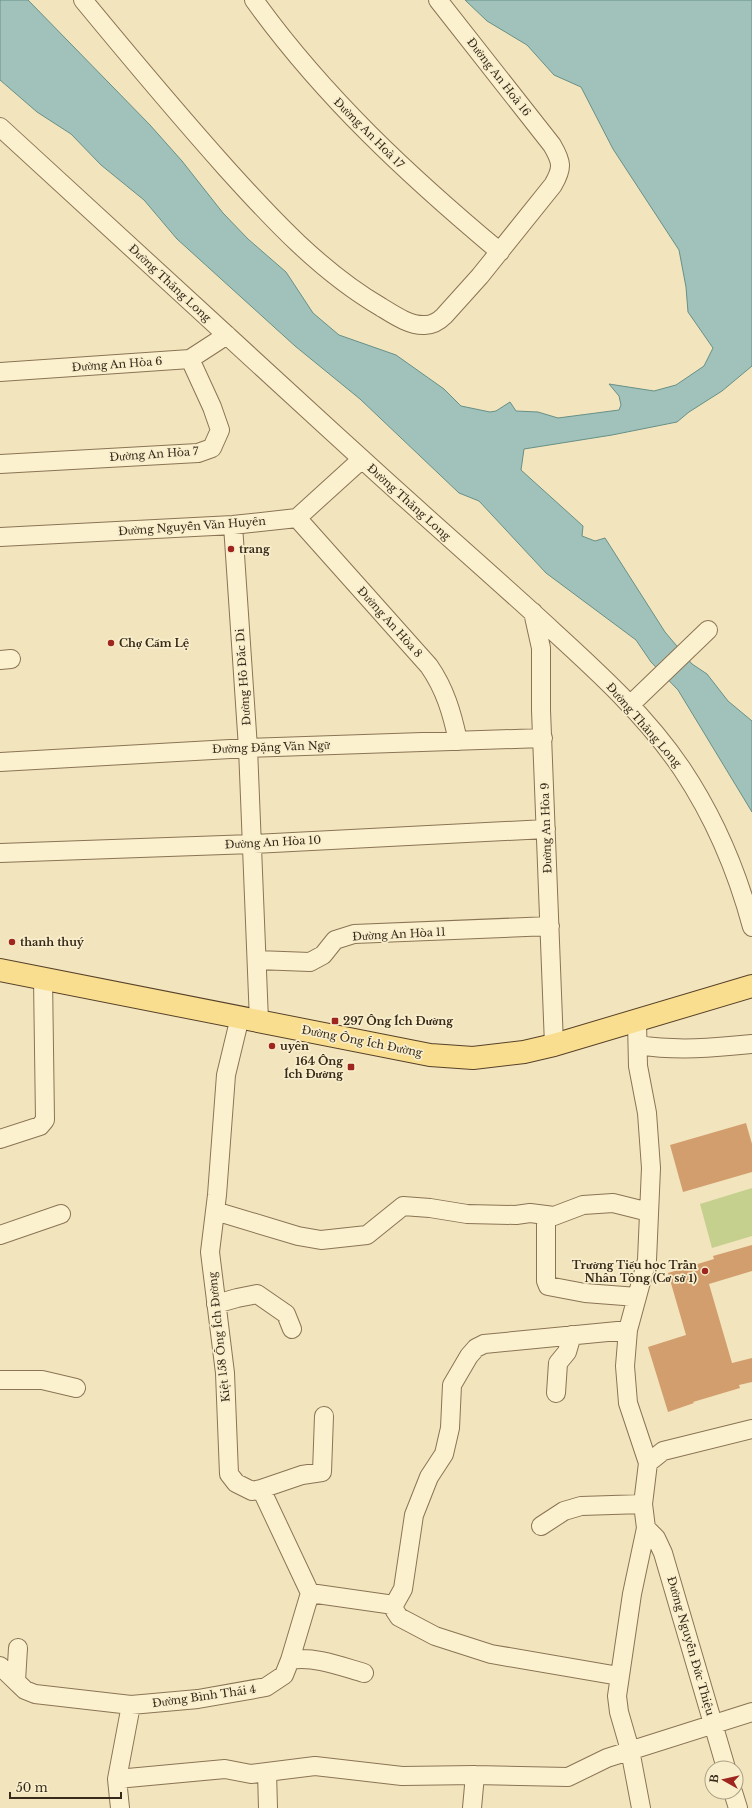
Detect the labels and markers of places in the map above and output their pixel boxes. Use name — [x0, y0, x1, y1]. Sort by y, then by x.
place label: trang — [239, 542, 270, 556]
marker: trang — [226, 544, 236, 554]
place label: Chợ Cẩm Lệ — [119, 636, 190, 650]
marker: Chợ Cẩm Lệ — [106, 638, 116, 648]
place label: thanh thuý — [20, 935, 85, 949]
marker: thanh thuý — [7, 937, 17, 947]
place label: 297 Ông Ích Đường — [343, 1014, 453, 1028]
marker: 297 Ông Ích Đường — [330, 1016, 340, 1026]
place label: uyên — [280, 1039, 309, 1053]
marker: uyên — [267, 1041, 277, 1051]
place label: 164 Ông Ích Đường — [284, 1054, 343, 1081]
marker: 164 Ông Ích Đường — [346, 1062, 356, 1072]
place label: Trường Tiểu học Trần Nhân Tông (Cơ sở 1) — [572, 1258, 697, 1285]
marker: Trường Tiểu học Trần Nhân Tông (Cơ sở 1) — [700, 1266, 710, 1276]

